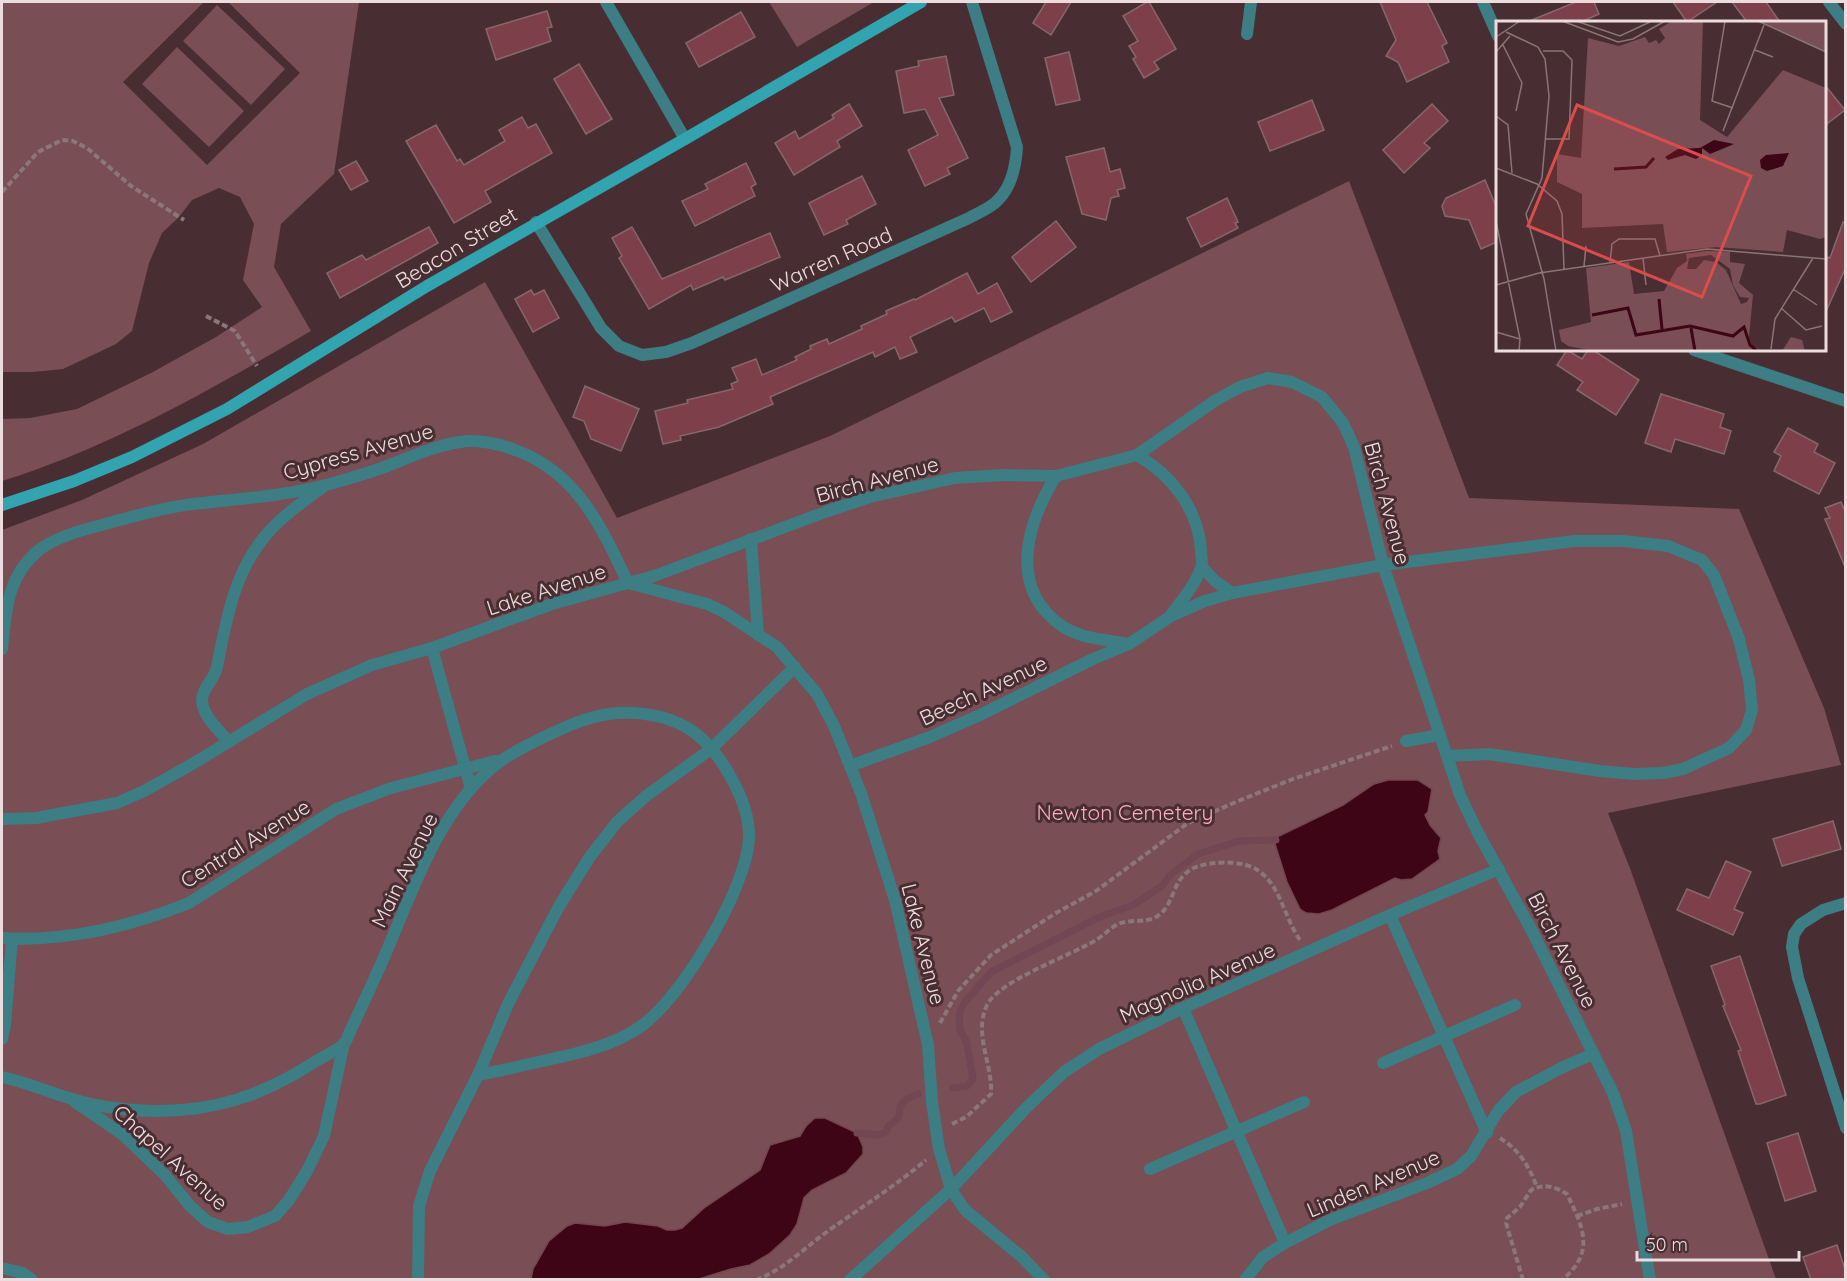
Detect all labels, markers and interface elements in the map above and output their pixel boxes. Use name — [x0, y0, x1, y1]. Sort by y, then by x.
inset map — [1496, 21, 1826, 351]
street label: Beacon Street — [391, 201, 521, 293]
street label: Warren Road — [766, 221, 896, 297]
street label: Cypress Avenue — [280, 417, 436, 485]
street label: Birch Avenue — [1359, 439, 1417, 567]
street label: Birch Avenue — [813, 450, 941, 508]
street label: Lake Avenue — [483, 557, 609, 621]
street label: Beech Avenue — [915, 649, 1051, 731]
street label: Central Avenue — [175, 793, 315, 893]
park label: Newton Cemetery — [1036, 799, 1214, 825]
street label: Main Avenue — [365, 808, 443, 932]
street label: Lake Avenue — [896, 881, 952, 1007]
street label: Birch Avenue — [1523, 888, 1603, 1012]
street label: Magnolia Avenue — [1115, 936, 1279, 1028]
street label: Chapel Avenue — [108, 1099, 234, 1215]
street label: Linden Avenue — [1303, 1143, 1443, 1223]
scale bar — [1637, 1224, 1799, 1262]
text: 50 m — [1646, 1233, 1688, 1256]

